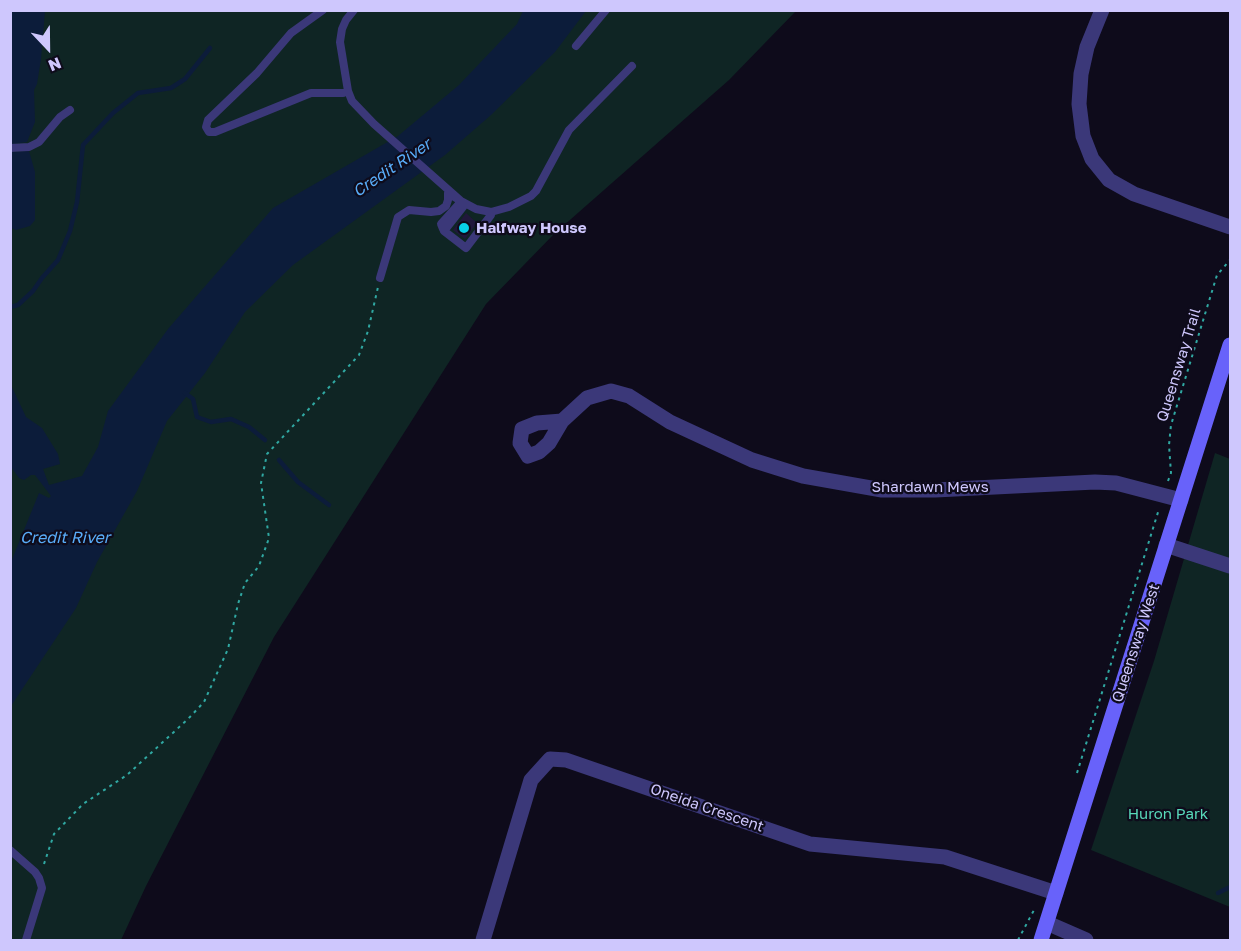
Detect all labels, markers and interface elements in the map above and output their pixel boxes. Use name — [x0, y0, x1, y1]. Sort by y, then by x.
north arrow — [18, 18, 78, 78]
text: N — [45, 53, 64, 76]
water label: Credit River — [349, 135, 435, 201]
place label: Halfway House — [476, 219, 587, 237]
marker: Halfway House — [457, 221, 471, 235]
street label: Queensway Trail — [1153, 306, 1205, 424]
street label: Shardawn Mews — [871, 478, 989, 496]
water label: Credit River — [20, 528, 110, 548]
street label: Queensway West — [1108, 582, 1164, 704]
street label: Oneida Crescent — [648, 780, 766, 836]
park label: Huron Park — [1128, 805, 1208, 823]

